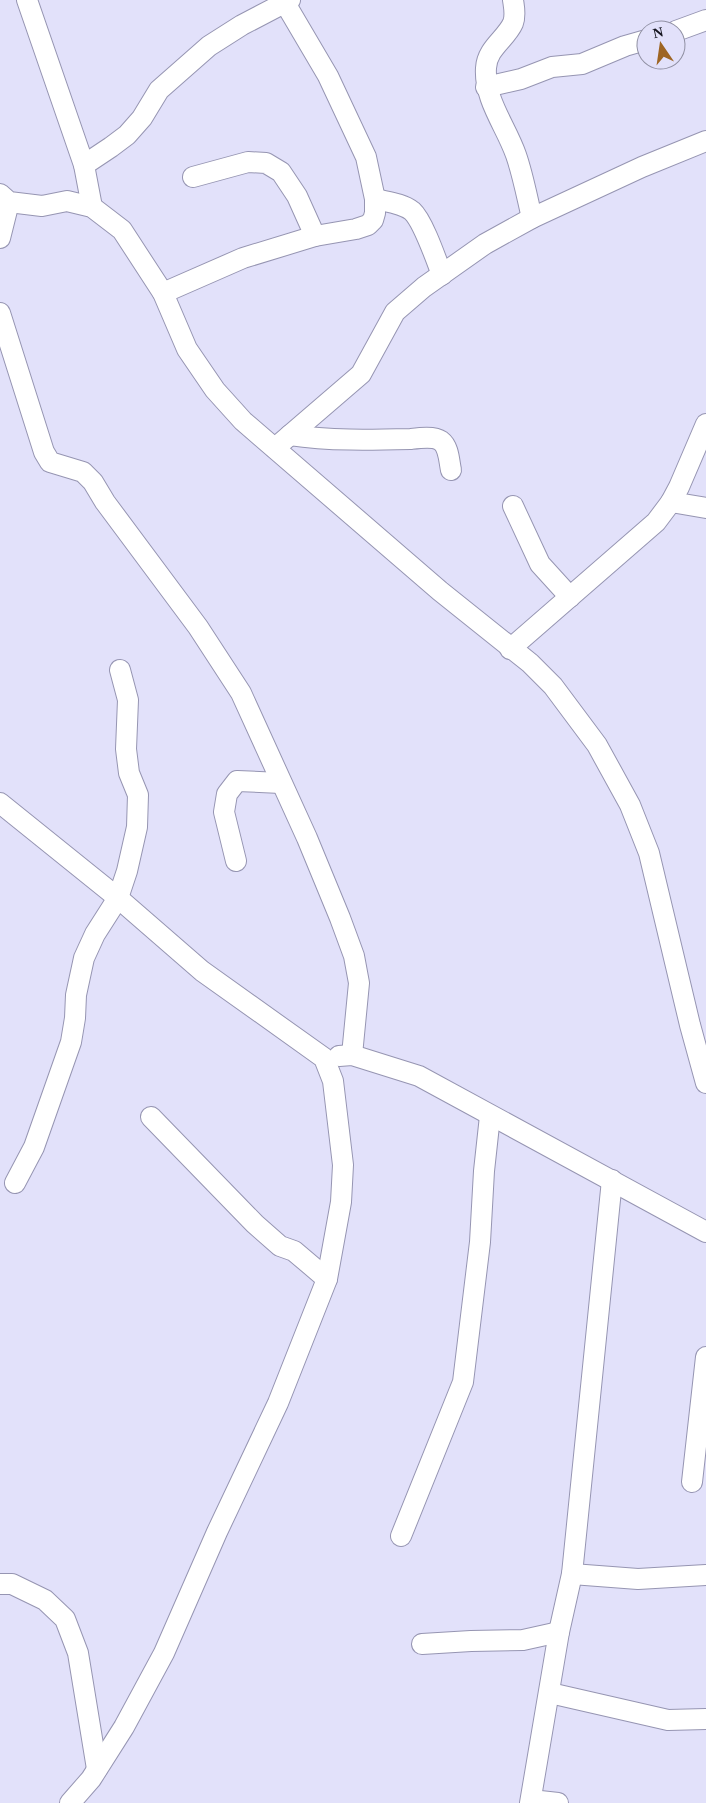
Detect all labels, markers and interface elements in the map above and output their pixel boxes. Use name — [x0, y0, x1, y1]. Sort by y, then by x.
north arrow — [636, 20, 686, 70]
text: N — [652, 24, 665, 41]

